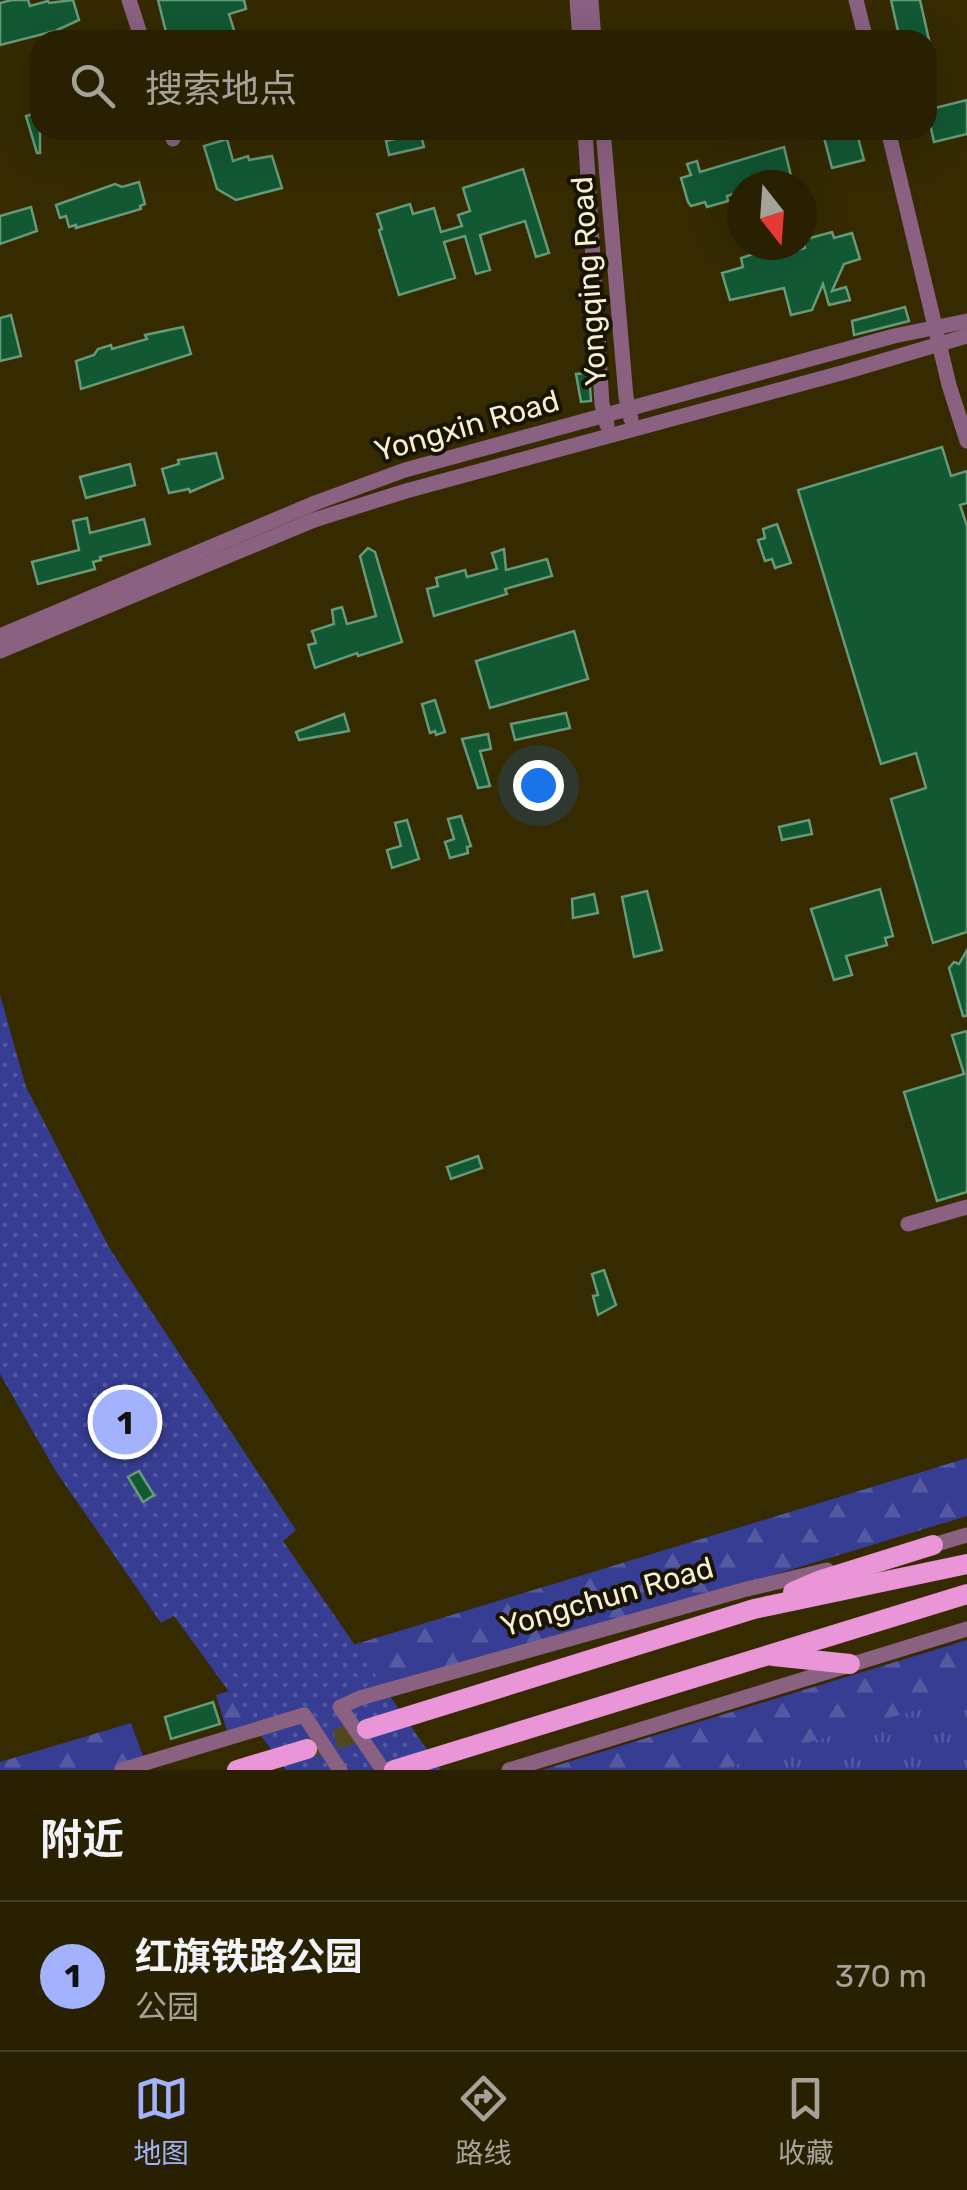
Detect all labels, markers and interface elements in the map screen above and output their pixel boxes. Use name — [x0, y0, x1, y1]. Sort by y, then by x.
search box — [30, 30, 937, 140]
icon: search — [65, 58, 120, 113]
text: 搜索地点 — [145, 66, 297, 112]
north arrow — [727, 170, 817, 260]
street label: Yongqing Road — [564, 175, 614, 387]
street label: Yongxin Road — [371, 382, 563, 470]
your location — [513, 760, 564, 811]
pin: 1 — [92, 1384, 158, 1460]
street label: Yongchun Road — [496, 1549, 718, 1645]
text: 附近 — [40, 1815, 124, 1865]
text: 红旗铁路公园 — [135, 1934, 363, 1980]
text: 1 — [65, 1957, 80, 1995]
text: 370 m — [835, 1957, 927, 1995]
text: 公园 — [135, 1988, 199, 2026]
tab: 地图 — [133, 2071, 189, 2171]
tab: 路线 — [455, 2071, 512, 2171]
tab: 收藏 — [778, 2071, 834, 2171]

